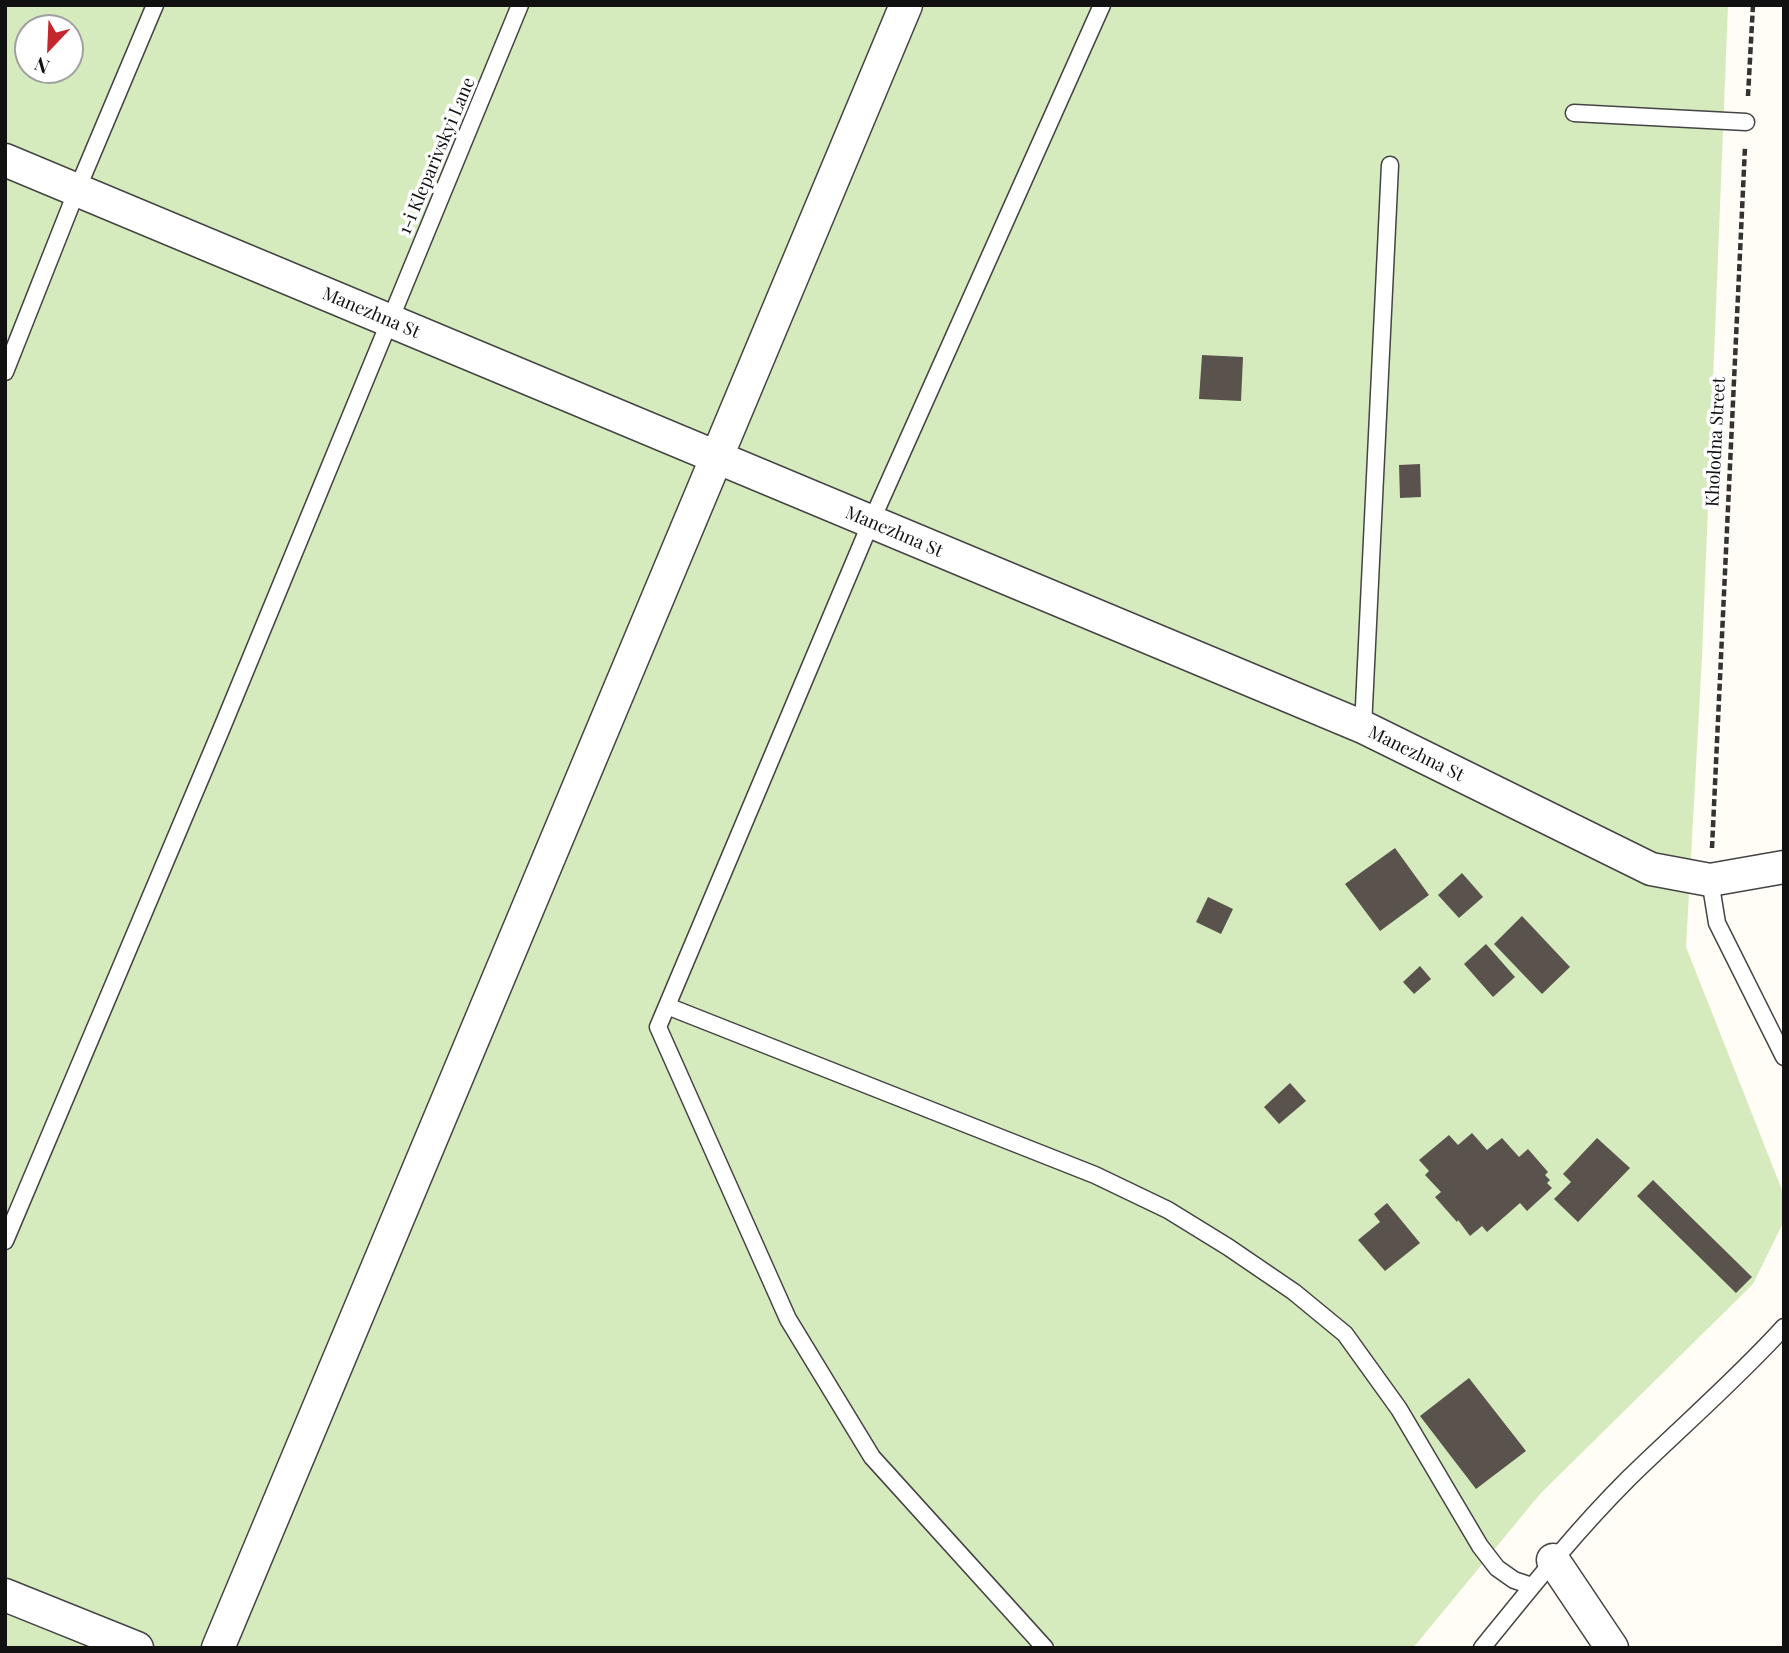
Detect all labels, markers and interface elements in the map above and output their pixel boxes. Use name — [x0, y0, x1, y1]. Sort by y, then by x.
north arrow — [14, 14, 84, 84]
text: N — [30, 52, 53, 81]
street label: 1-i Kleparivskyi Lane — [394, 74, 480, 238]
street label: Manezhna St — [319, 283, 423, 343]
street label: Kholodna Street — [1702, 377, 1730, 507]
street label: Manezhna St — [842, 502, 946, 562]
street label: Manezhna St — [1365, 722, 1467, 786]

